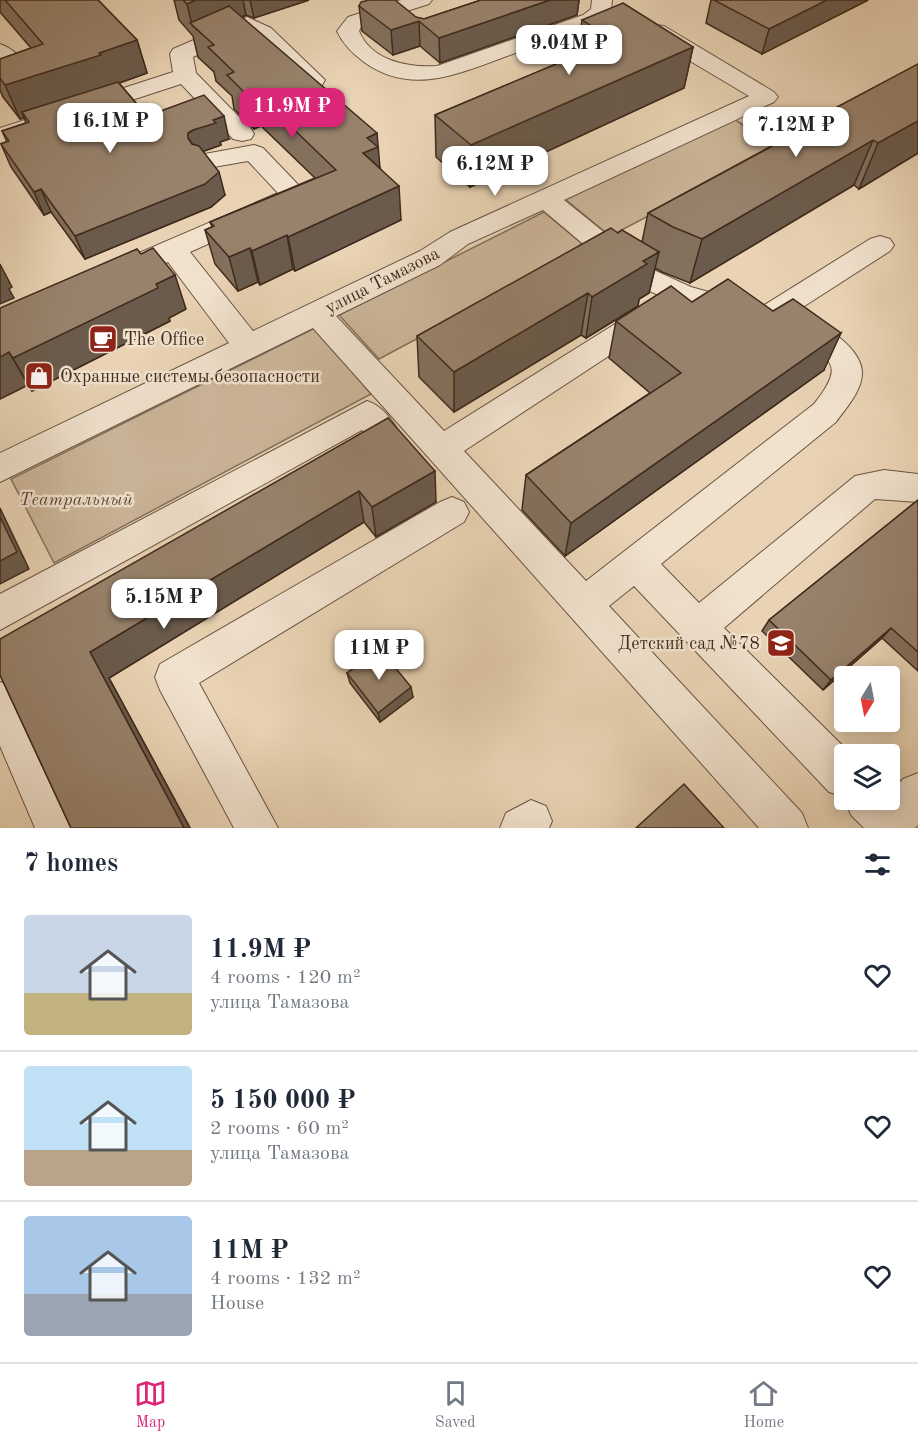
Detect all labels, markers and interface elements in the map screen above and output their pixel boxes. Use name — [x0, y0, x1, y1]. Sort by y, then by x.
pin: 9.04M ₽ — [514, 25, 624, 76]
text: 9.04M ₽ — [530, 34, 608, 54]
pin: 11.9M ₽ — [237, 88, 347, 139]
text: 11.9M ₽ — [253, 97, 331, 117]
pin: 16.1M ₽ — [55, 103, 165, 154]
pin: 7.12M ₽ — [741, 107, 851, 158]
text: 16.1M ₽ — [71, 112, 149, 132]
text: 7.12M ₽ — [757, 116, 835, 136]
pin: 6.12M ₽ — [440, 146, 550, 197]
text: 6.12M ₽ — [456, 155, 534, 175]
street label: улица Тамазова — [322, 244, 443, 317]
cafe icon: The Office — [87, 323, 119, 355]
place label: The Office — [124, 331, 204, 349]
shop icon: Охранные системы безопасности — [23, 360, 55, 392]
place label: Охранные системы безопасности — [60, 368, 320, 386]
park label: Театральный — [19, 491, 133, 509]
pin: 5.15M ₽ — [109, 579, 219, 630]
text: 5.15M ₽ — [125, 588, 203, 608]
school or university icon: Детский сад №78 — [765, 627, 797, 659]
pin: 11M ₽ — [337, 630, 421, 681]
place label: Детский сад №78 — [618, 635, 760, 653]
text: 11M ₽ — [349, 639, 409, 659]
north arrow — [834, 666, 900, 732]
map controls — [834, 666, 900, 810]
button: layers — [834, 744, 900, 810]
icon: filters — [861, 848, 894, 881]
text: 7 homes — [24, 851, 118, 877]
text: 11.9M ₽ — [210, 937, 311, 963]
icon: home — [72, 939, 144, 1011]
icon: heart — [861, 959, 894, 992]
text: 4 rooms · 120 m² — [210, 968, 360, 988]
text: улица Тамазова — [210, 993, 349, 1013]
text: 5 150 000 ₽ — [210, 1088, 356, 1114]
icon: home — [72, 1090, 144, 1162]
icon: heart — [861, 1110, 894, 1143]
text: 2 rooms · 60 m² — [210, 1119, 349, 1139]
text: улица Тамазова — [210, 1144, 349, 1164]
text: 11M ₽ — [210, 1238, 289, 1264]
icon: home — [72, 1240, 144, 1312]
icon: heart — [861, 1260, 894, 1293]
text: 4 rooms · 132 m² — [210, 1269, 360, 1289]
text: House — [210, 1294, 264, 1314]
tab: Map — [134, 1377, 167, 1433]
tab: Saved — [435, 1377, 476, 1433]
tab: Home — [743, 1377, 784, 1433]

